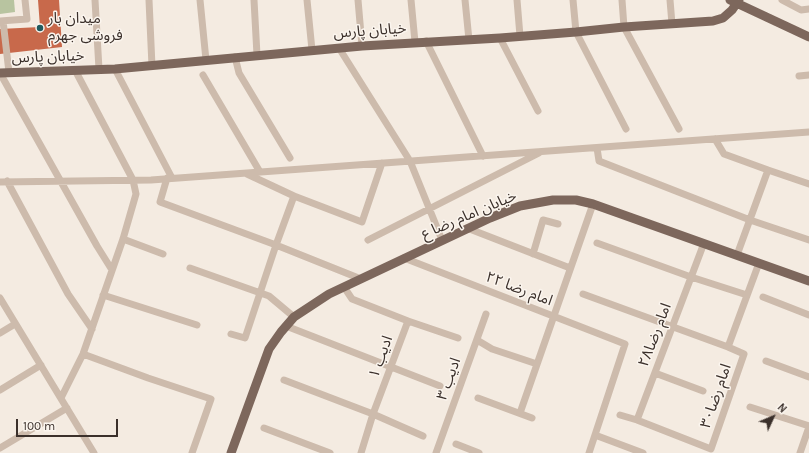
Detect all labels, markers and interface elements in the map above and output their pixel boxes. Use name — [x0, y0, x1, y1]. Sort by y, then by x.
place label: میدان بار فروشی جهرم — [48, 10, 123, 45]
street label: خیابان پارس — [333, 19, 407, 43]
marker: میدان بار فروشی جهرم — [35, 23, 45, 33]
street label: خیابان پارس — [11, 47, 85, 67]
street label: خیابان امام رضا ع — [419, 187, 519, 243]
street label: امام رضا ۲۲ — [483, 268, 555, 310]
street label: امام رضا۲۸ — [635, 301, 675, 369]
street label: ادیب ۱ — [365, 333, 397, 381]
street label: ادیب ۳ — [433, 355, 465, 403]
street label: امام رضا۳۰ — [697, 362, 735, 430]
north arrow — [753, 397, 793, 437]
text: N — [775, 401, 789, 416]
scale bar — [18, 411, 120, 437]
text: 100 m — [23, 419, 55, 433]

